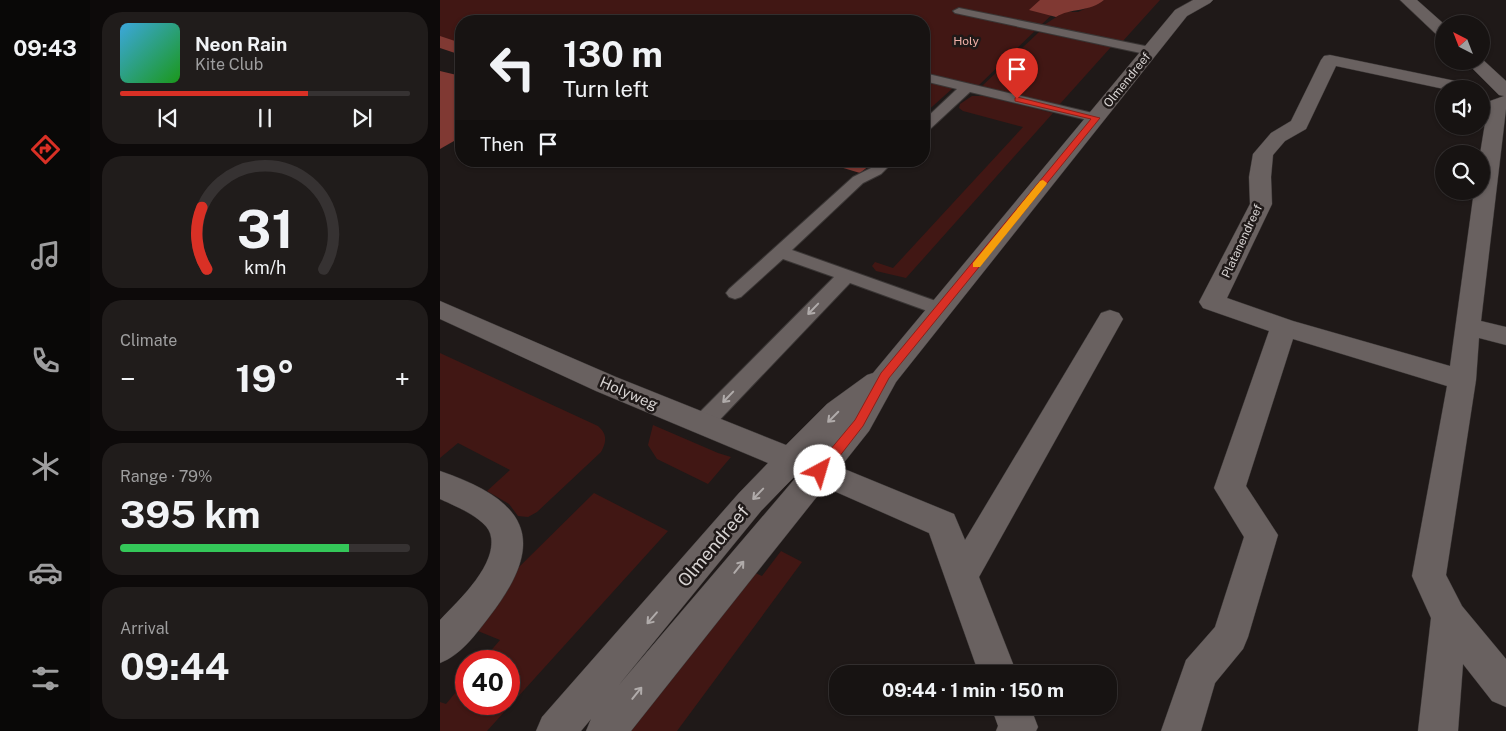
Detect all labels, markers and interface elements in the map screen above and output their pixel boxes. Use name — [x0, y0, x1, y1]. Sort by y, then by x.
north arrow — [1435, 15, 1490, 70]
map controls — [1435, 15, 1490, 200]
text: Neon Rain — [195, 33, 287, 55]
text: 130 m — [563, 34, 663, 75]
park label: Holy — [953, 34, 979, 48]
text: 09:43 — [13, 35, 77, 61]
icon: left — [480, 35, 545, 100]
pin — [996, 48, 1038, 99]
street label: Olmendreef — [1101, 50, 1153, 110]
text: Kite Club — [195, 55, 263, 74]
icon: arrive — [1003, 55, 1031, 83]
text: Turn left — [563, 76, 649, 102]
button: sound — [1435, 80, 1490, 135]
icon: previous — [154, 104, 182, 132]
icon: pause — [251, 104, 279, 132]
icon: next — [348, 104, 376, 132]
icon: arrive — [534, 130, 562, 158]
icon: directions — [28, 132, 63, 167]
text: Then — [480, 133, 524, 155]
button: search — [1435, 145, 1490, 200]
text: 31 — [237, 199, 293, 260]
street label: Platanendreef — [1219, 202, 1265, 280]
icon: music — [28, 238, 63, 273]
text: km/h — [244, 257, 286, 278]
one-way arrow — [807, 303, 819, 316]
text: Climate — [120, 331, 177, 350]
icon: phone — [28, 343, 63, 378]
text: 19° — [235, 356, 295, 401]
text: − — [120, 362, 136, 395]
text: + — [394, 362, 410, 395]
street label: Holyweg — [597, 373, 661, 413]
one-way arrow — [722, 391, 734, 403]
one-way arrow — [827, 410, 839, 423]
position arrow — [793, 444, 845, 496]
icon: climate — [28, 449, 63, 484]
text: Range · 79% — [120, 467, 213, 486]
one-way arrow — [752, 488, 764, 500]
text: 395 km — [120, 492, 260, 537]
street label: Olmendreef — [673, 501, 753, 591]
icon: car — [28, 555, 63, 590]
one-way arrow — [734, 561, 745, 574]
one-way arrow — [647, 611, 658, 624]
text: Arrival — [120, 619, 169, 638]
text: 09:44 — [120, 644, 229, 689]
speed limit sign: 40 — [455, 650, 520, 715]
icon: filters — [28, 661, 63, 696]
text: 09:44 · 1 min · 150 m — [882, 679, 1064, 701]
one-way arrow — [632, 687, 643, 700]

